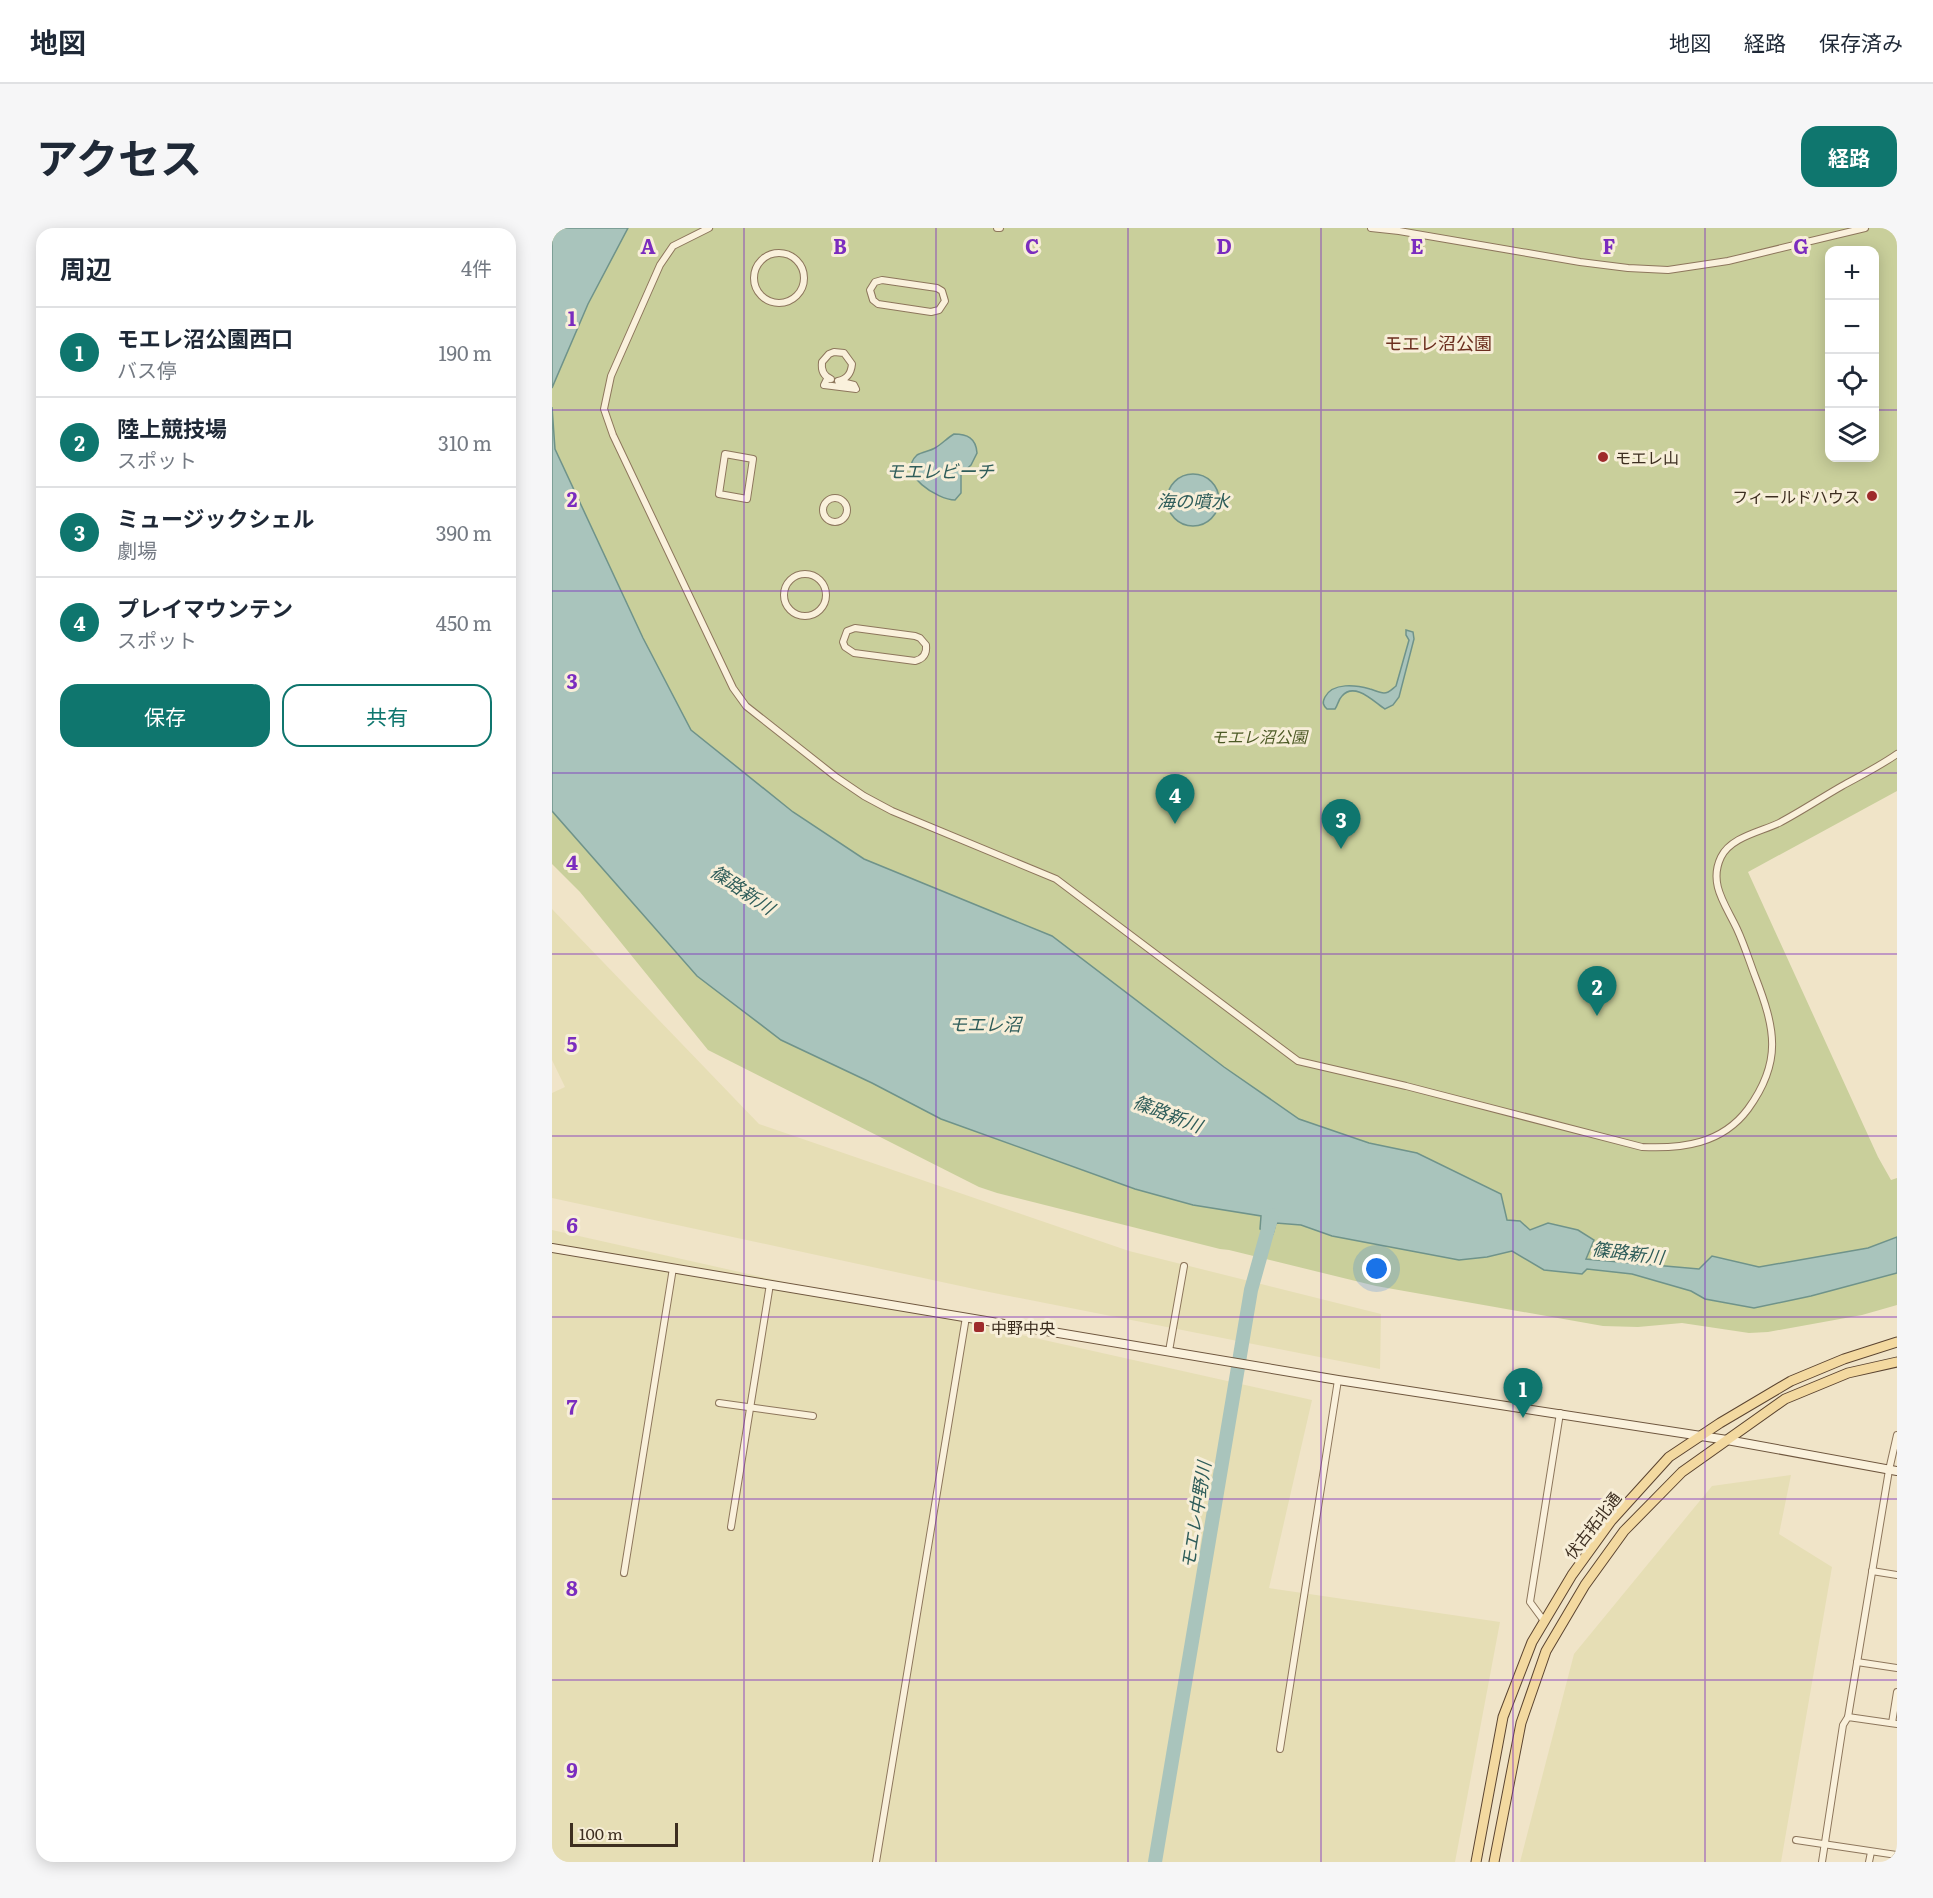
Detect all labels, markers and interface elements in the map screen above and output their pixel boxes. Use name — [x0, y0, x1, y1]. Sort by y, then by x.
text: 地図 — [30, 20, 86, 62]
text: 地図 — [1669, 26, 1711, 57]
text: 経路 — [1744, 26, 1786, 57]
text: 保存済み — [1819, 26, 1903, 57]
text: アクセス — [36, 125, 202, 187]
button: 経路 — [1801, 126, 1897, 187]
text: A — [640, 230, 656, 260]
text: B — [833, 230, 847, 260]
text: C — [1025, 230, 1039, 260]
text: D — [1216, 230, 1232, 260]
text: E — [1410, 230, 1424, 260]
text: F — [1603, 230, 1616, 260]
text: G — [1793, 230, 1809, 260]
map controls — [1825, 246, 1879, 462]
button: + — [1825, 246, 1879, 300]
text: 周辺 — [60, 248, 112, 287]
text: 4件 — [461, 252, 492, 282]
button: − — [1825, 300, 1879, 354]
text: 1 — [568, 302, 576, 332]
text: モエレ沼公園西口 — [117, 321, 293, 354]
district label: モエレ沼公園 — [1384, 329, 1492, 356]
text: 1 — [75, 337, 84, 367]
text: 190 m — [438, 337, 492, 367]
text: バス停 — [117, 354, 177, 384]
button: locate — [1825, 354, 1879, 408]
button: layers — [1825, 408, 1879, 462]
text: 陸上競技場 — [117, 411, 227, 444]
text: 2 — [74, 427, 85, 457]
text: 310 m — [438, 427, 492, 457]
text: スポット — [117, 444, 197, 474]
place label: モエレ山 — [1615, 445, 1679, 469]
marker: モエレ山 — [1596, 450, 1610, 464]
water label: モエレビーチ — [886, 457, 995, 484]
text: 2 — [567, 483, 578, 513]
place label: フィールドハウス — [1732, 484, 1860, 508]
water label: 海の噴水 — [1157, 487, 1231, 514]
marker: フィールドハウス — [1865, 489, 1879, 503]
text: ミュージックシェル — [117, 501, 315, 534]
text: 3 — [74, 517, 85, 547]
text: 390 m — [436, 517, 492, 547]
text: 劇場 — [117, 534, 157, 564]
text: プレイマウンテン — [117, 591, 293, 624]
text: 4 — [73, 607, 86, 637]
text: 450 m — [436, 607, 492, 637]
text: スポット — [117, 624, 197, 654]
text: 3 — [566, 665, 578, 695]
button: 保存 — [60, 684, 270, 747]
button: 共有 — [282, 684, 492, 747]
park label: モエレ沼公園 — [1211, 724, 1309, 748]
pin: 4 — [1156, 774, 1194, 824]
pin: 3 — [1322, 800, 1360, 849]
text: 4 — [566, 846, 578, 876]
water label: 篠路新川 — [706, 858, 782, 921]
pin: 2 — [1578, 966, 1616, 1016]
water label: モエレ沼 — [949, 1010, 1024, 1037]
text: 5 — [567, 1028, 578, 1058]
water label: 篠路新川 — [1130, 1087, 1208, 1139]
text: 6 — [566, 1209, 578, 1239]
water label: 篠路新川 — [1591, 1234, 1667, 1270]
your location — [1362, 1254, 1391, 1283]
place label: 中野中央 — [991, 1315, 1055, 1339]
marker: 中野中央 — [972, 1320, 986, 1334]
pin: 1 — [1504, 1368, 1542, 1418]
text: 7 — [567, 1391, 578, 1421]
water label: モエレ中野川 — [1173, 1458, 1217, 1570]
street label: 伏古拓北通 — [1558, 1486, 1626, 1564]
text: 8 — [566, 1572, 578, 1602]
text: 9 — [566, 1754, 578, 1784]
scale bar — [570, 1820, 678, 1848]
text: 100 m — [579, 1821, 623, 1845]

